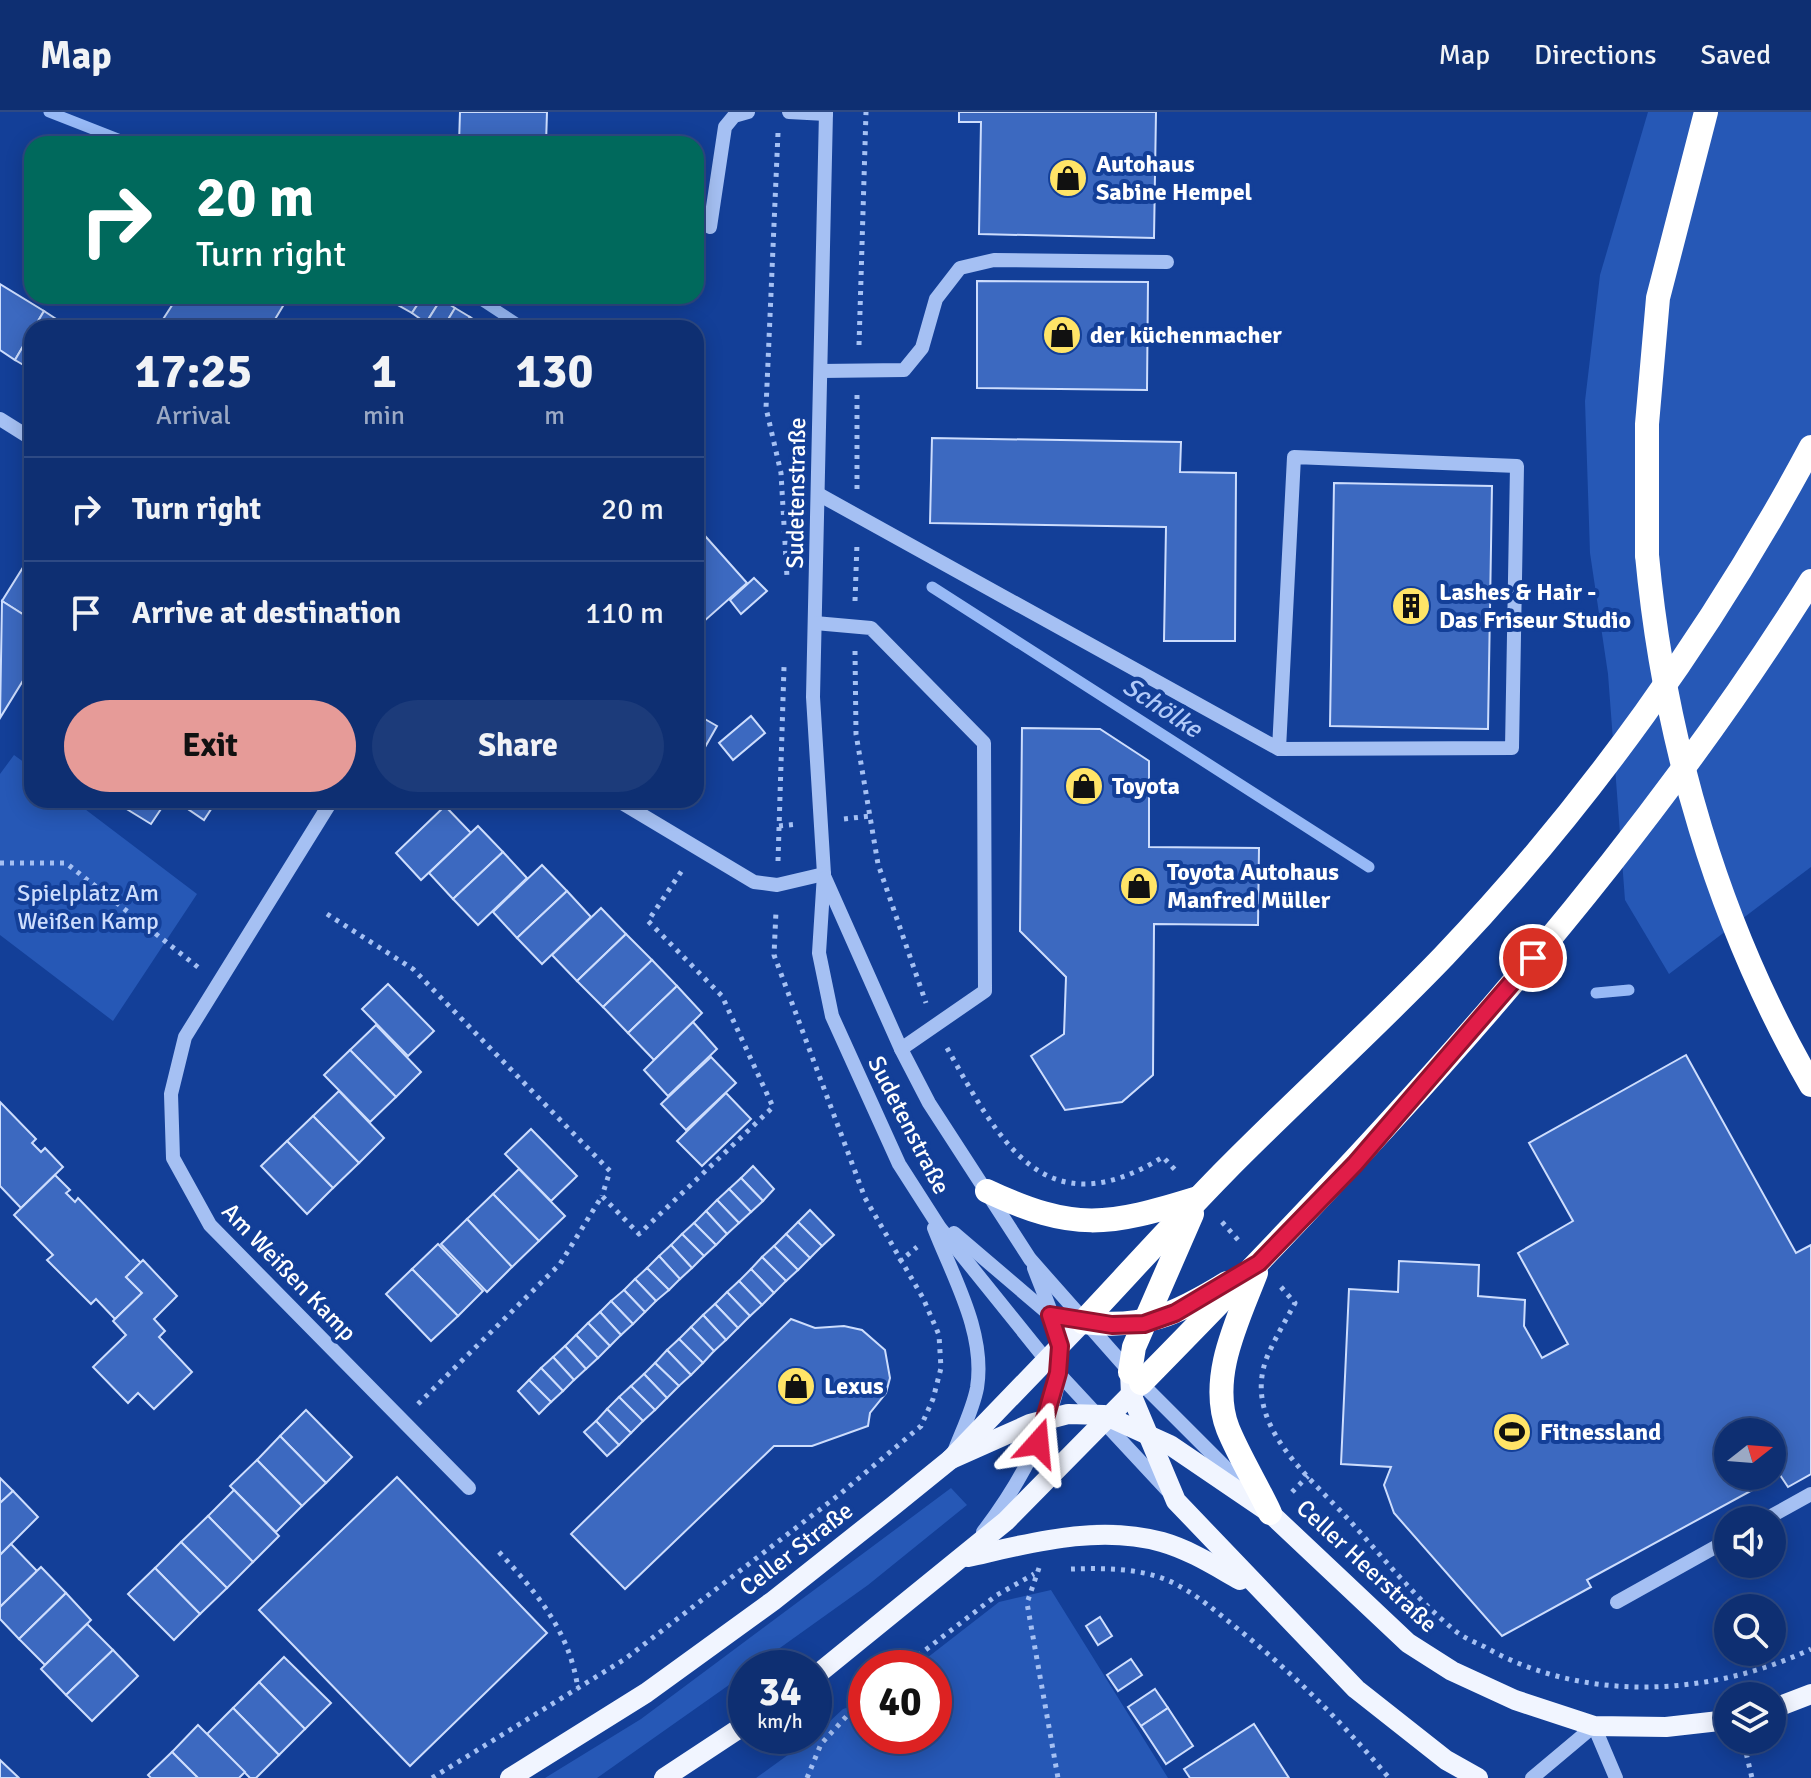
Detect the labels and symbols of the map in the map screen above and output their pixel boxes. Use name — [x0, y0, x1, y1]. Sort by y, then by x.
place label: Autohaus Sabine Hempel — [1096, 149, 1253, 207]
shop icon: Autohaus Sabine Hempel — [1047, 157, 1089, 199]
shop icon: der küchenmacher — [1041, 314, 1083, 356]
place label: der küchenmacher — [1090, 320, 1282, 350]
street label: Sudetenstraße — [780, 417, 812, 569]
place label: Lashes & Hair - Das Friseur Studio — [1439, 577, 1631, 635]
building icon: Lashes & Hair - Das Friseur Studio — [1390, 585, 1432, 627]
water label: Schölke — [1117, 671, 1209, 746]
shop icon: Toyota — [1063, 765, 1105, 807]
place label: Toyota — [1112, 771, 1180, 801]
place label: Toyota Autohaus Manfred Müller — [1167, 857, 1339, 915]
shop icon: Toyota Autohaus Manfred Müller — [1118, 865, 1160, 907]
park label: Spielplatz Am Weißen Kamp — [17, 878, 159, 936]
pin — [1499, 924, 1567, 992]
street label: Sudetenstraße — [861, 1051, 957, 1199]
street label: Am Weißen Kamp — [215, 1197, 363, 1347]
shop icon: Lexus — [775, 1365, 817, 1407]
place label: Lexus — [824, 1371, 884, 1401]
position arrow — [996, 1401, 1080, 1485]
sports icon: Fitnessland — [1491, 1411, 1533, 1453]
place label: Fitnessland — [1540, 1417, 1661, 1447]
north arrow — [1714, 1418, 1786, 1490]
street label: Celler Heerstraße — [1290, 1493, 1444, 1639]
street label: Celler Straße — [733, 1495, 859, 1603]
speed limit sign: 40 — [848, 1650, 952, 1754]

